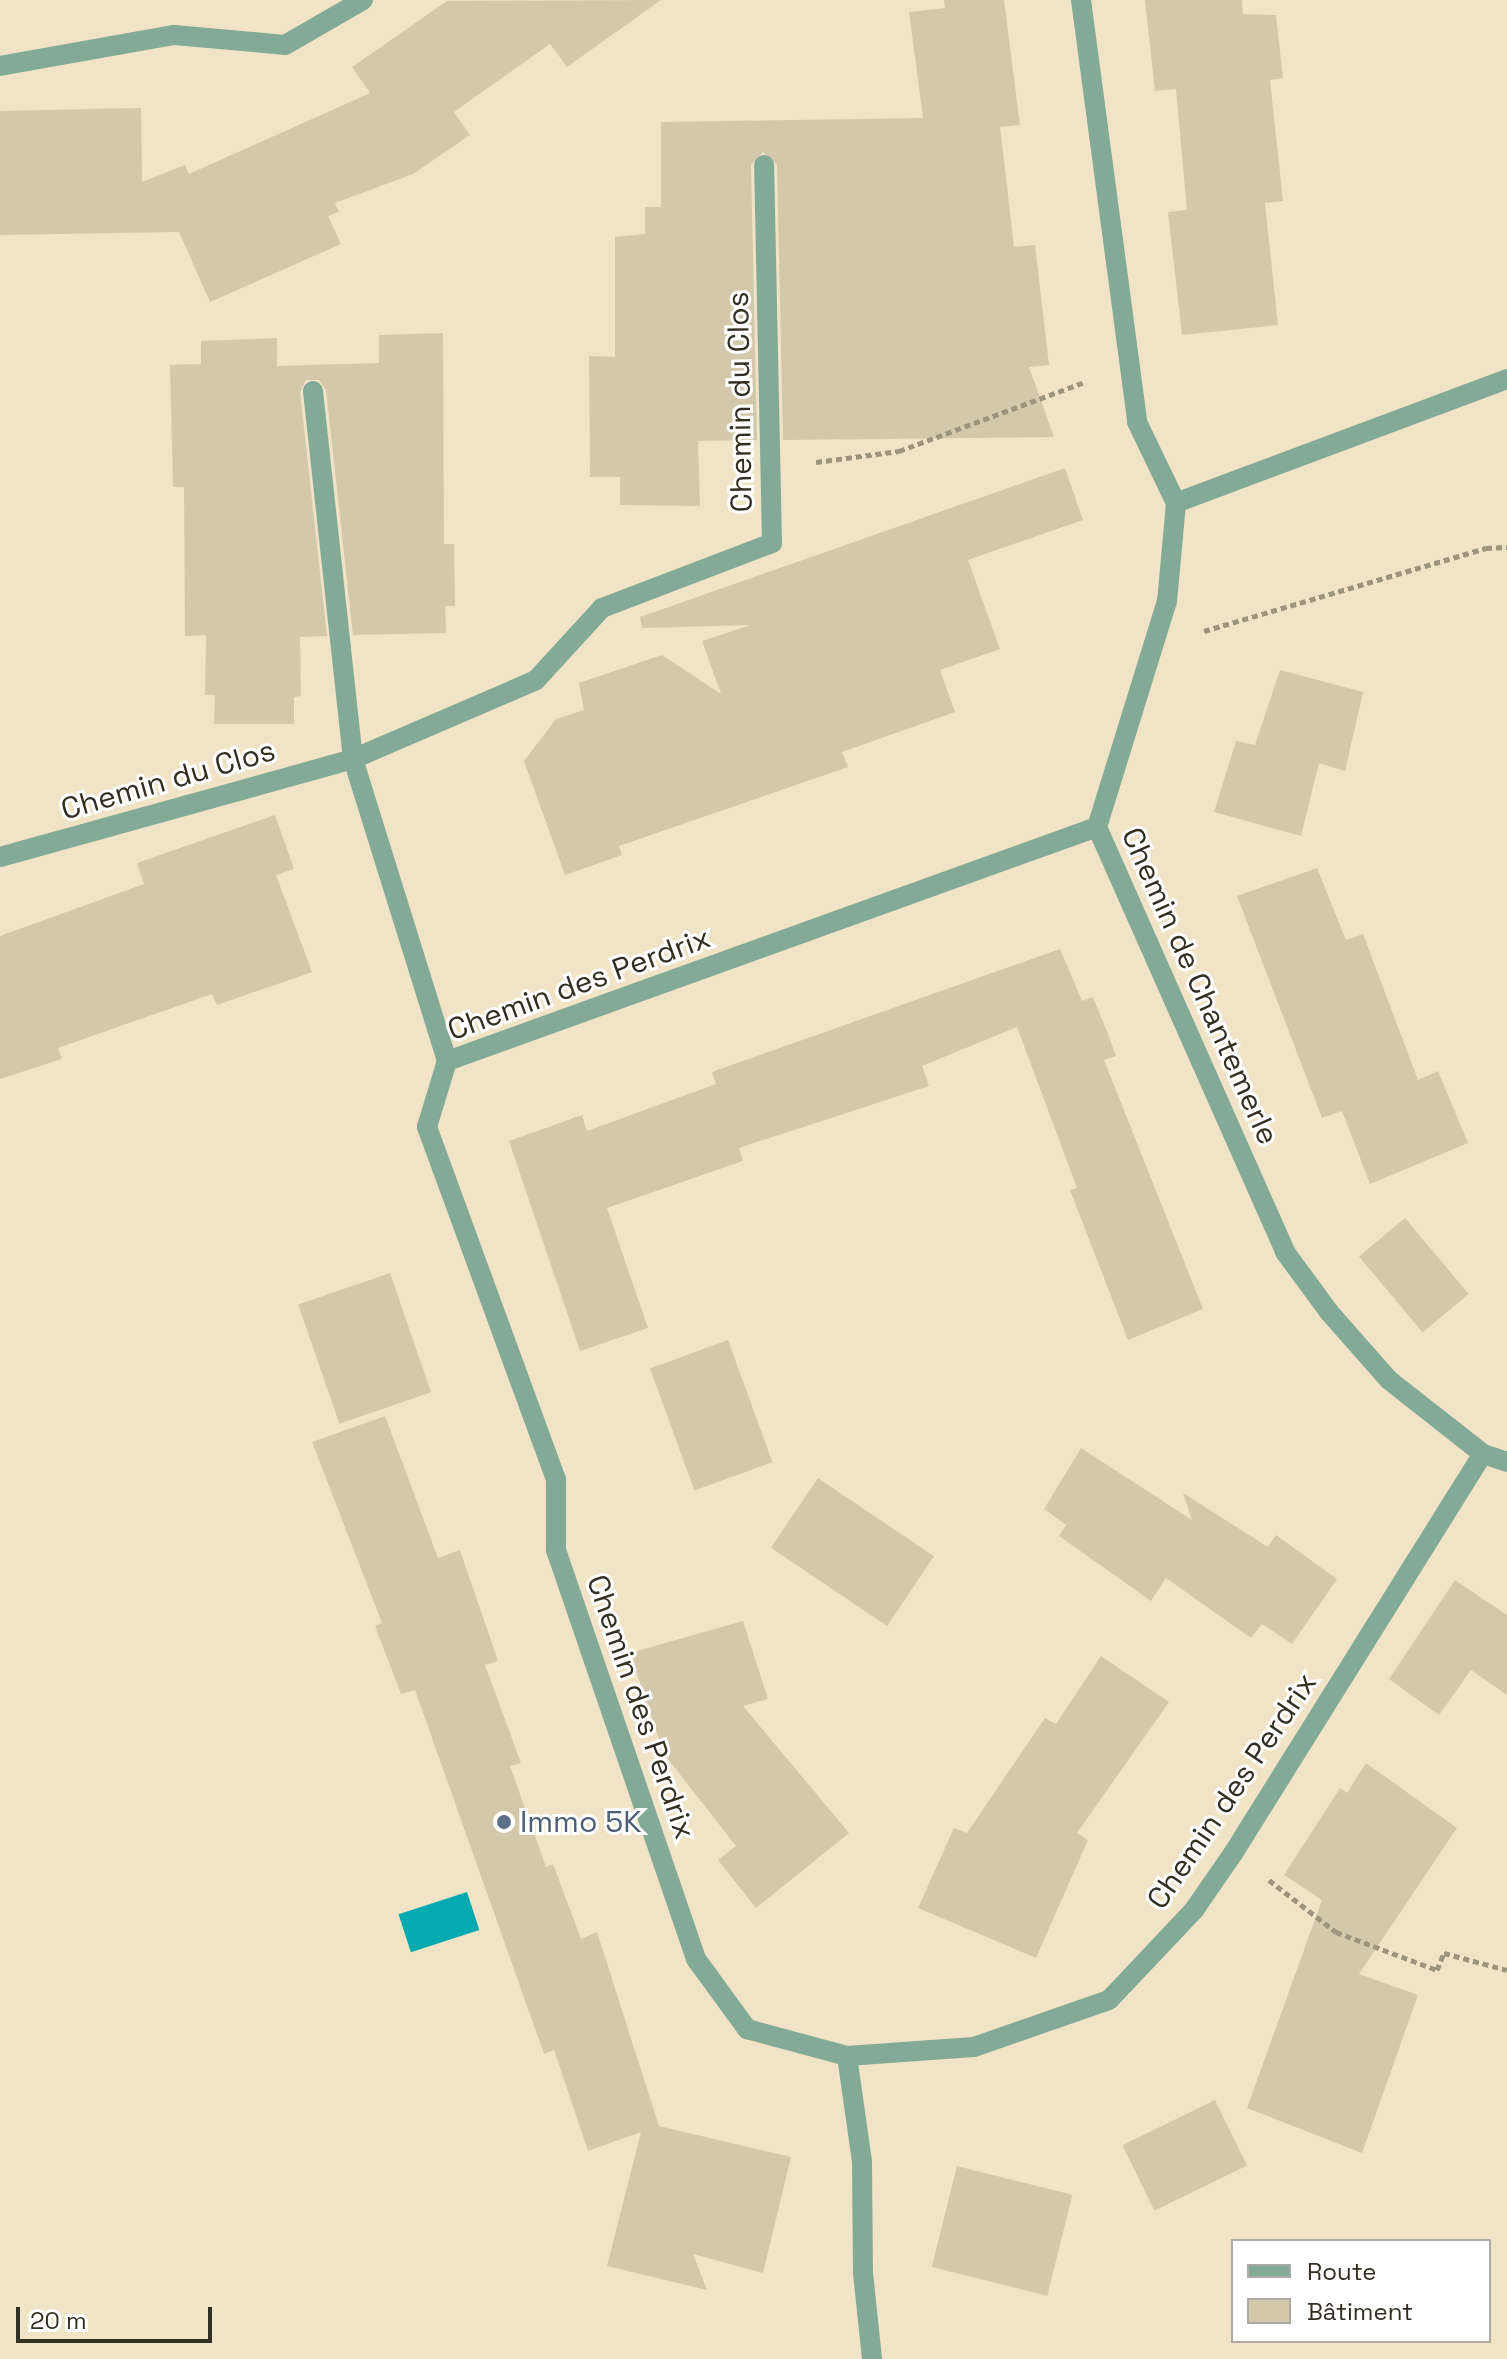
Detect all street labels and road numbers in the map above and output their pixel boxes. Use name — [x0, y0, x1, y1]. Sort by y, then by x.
street label: Chemin du Clos — [720, 291, 760, 513]
street label: Chemin du Clos — [57, 732, 279, 828]
street label: Chemin de Chantemerle — [1114, 822, 1286, 1150]
street label: Chemin des Perdrix — [443, 920, 715, 1048]
street label: Chemin des Perdrix — [579, 1570, 703, 1844]
street label: Chemin des Perdrix — [1140, 1666, 1324, 1916]

